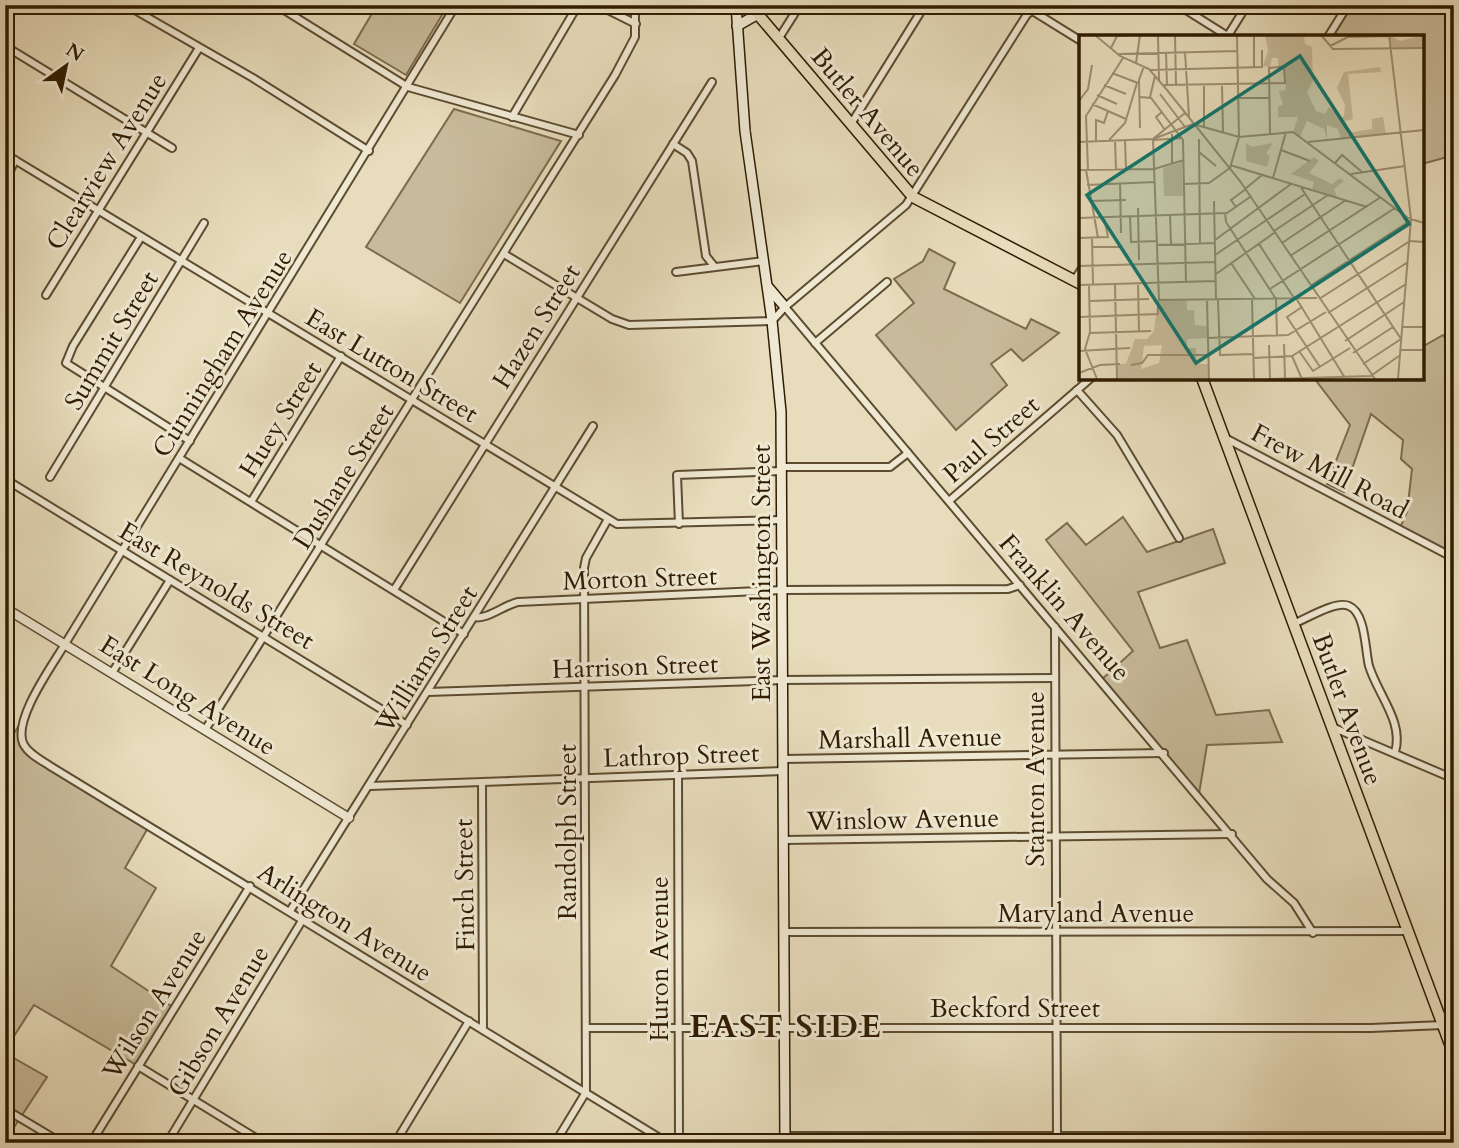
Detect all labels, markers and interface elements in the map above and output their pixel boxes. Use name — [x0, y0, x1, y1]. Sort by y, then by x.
north arrow — [32, 32, 102, 102]
inset map — [1079, 35, 1424, 380]
text: N — [61, 37, 89, 68]
street label: Butler Avenue — [803, 40, 932, 185]
street label: Clearview Avenue — [38, 66, 175, 257]
street label: Cunningham Avenue — [144, 243, 301, 464]
street label: Hazen Street — [484, 257, 589, 395]
street label: Summit Street — [56, 264, 167, 416]
street label: East Lutton Street — [299, 300, 485, 431]
street label: Huey Street — [231, 354, 330, 484]
street label: Paul Street — [936, 388, 1047, 491]
street label: Dushane Street — [285, 397, 402, 556]
street label: Frew Mill Road — [1245, 415, 1415, 528]
street label: East Washington Street — [744, 444, 779, 702]
street label: East Reynolds Street — [112, 513, 321, 658]
street label: Franklin Avenue — [991, 526, 1138, 688]
street label: Morton Street — [562, 558, 718, 599]
street label: Williams Street — [367, 579, 486, 741]
street label: East Long Avenue — [93, 627, 282, 764]
street label: Butler Avenue — [1304, 628, 1391, 790]
street label: Harrison Street — [551, 646, 719, 687]
street label: Stanton Avenue — [1018, 691, 1053, 867]
street label: Marshall Avenue — [818, 719, 1002, 758]
street label: Lathrop Street — [602, 735, 760, 776]
street label: Randolph Street — [550, 744, 585, 920]
street label: Winslow Avenue — [806, 800, 999, 839]
street label: Finch Street — [446, 818, 483, 952]
street label: Arlington Avenue — [251, 855, 439, 990]
street label: Huron Avenue — [642, 876, 677, 1042]
street label: Maryland Avenue — [998, 896, 1194, 931]
street label: Wilson Avenue — [94, 922, 215, 1087]
street label: Gibson Avenue — [159, 939, 277, 1103]
street label: Beckford Street — [930, 991, 1100, 1026]
district label: EAST SIDE — [689, 1004, 883, 1049]

